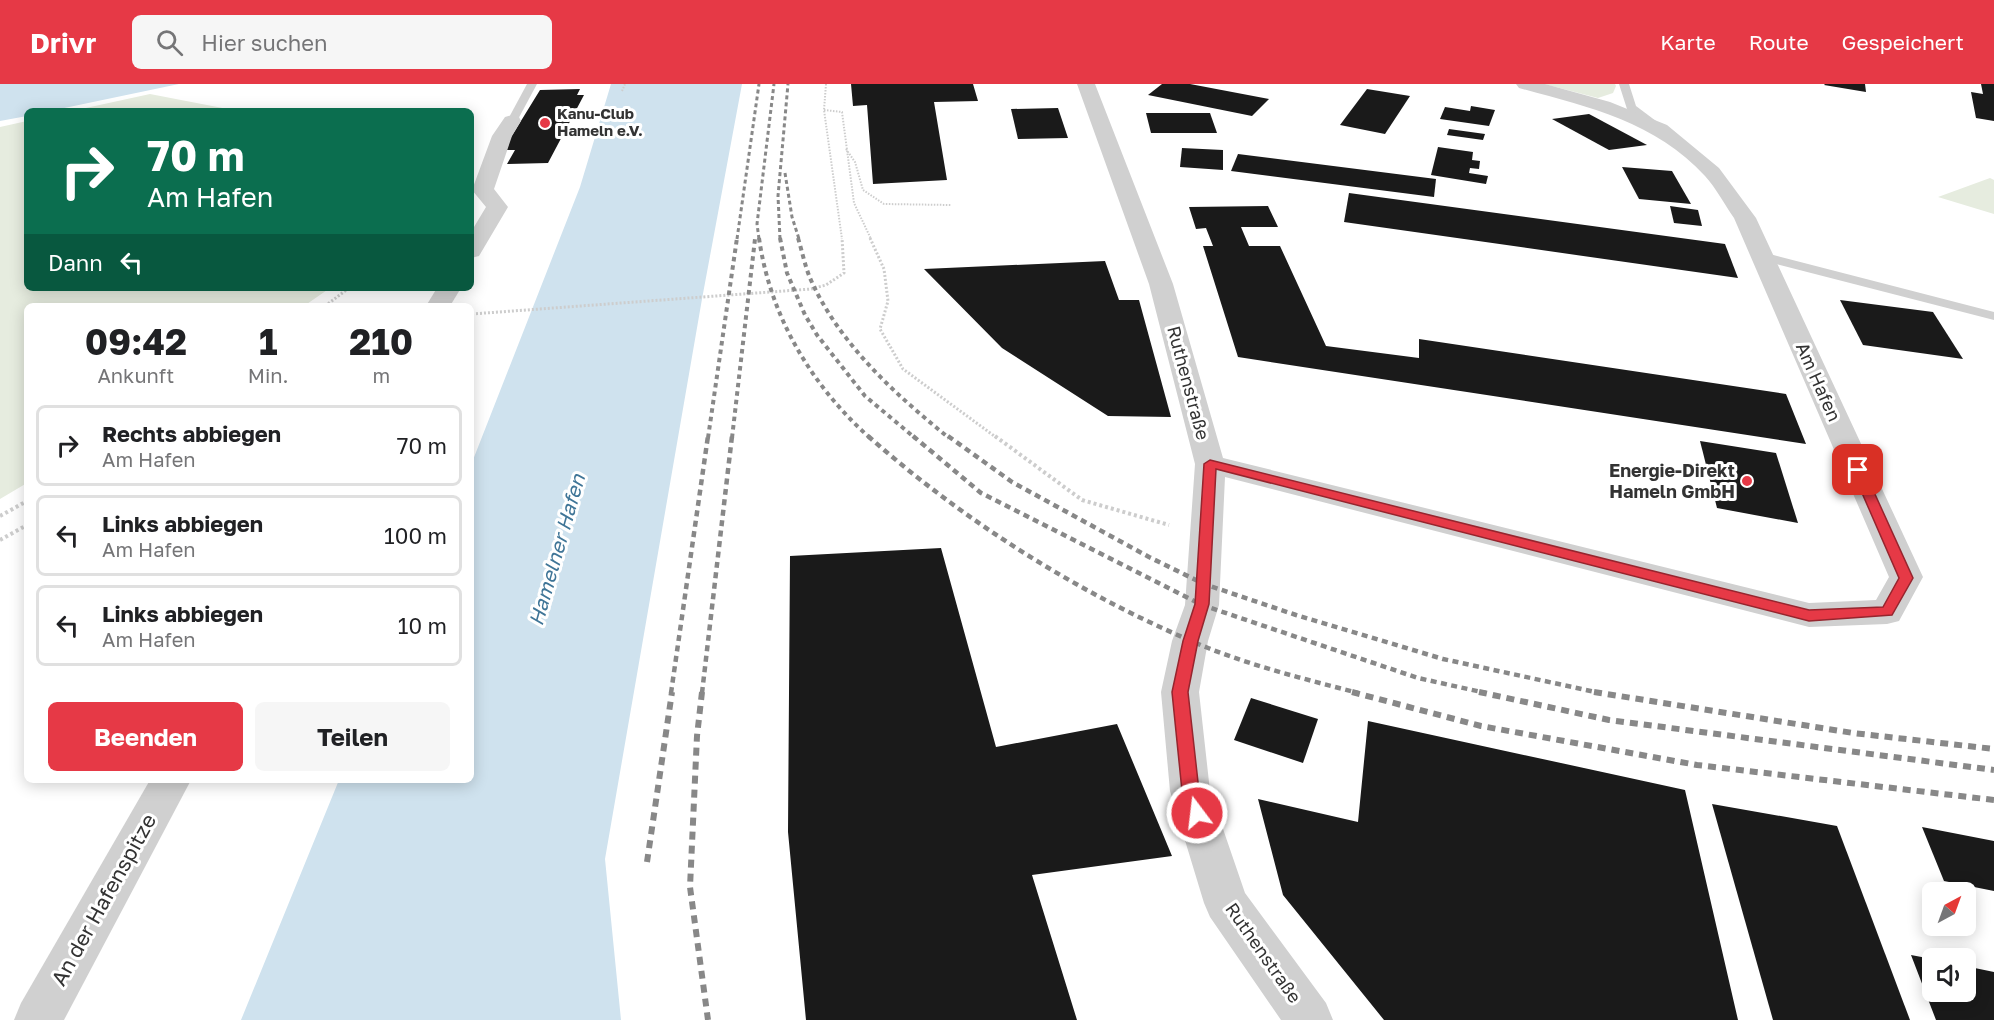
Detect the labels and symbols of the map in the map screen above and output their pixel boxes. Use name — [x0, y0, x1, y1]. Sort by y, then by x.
place label: Kanu-Club Hameln e.V. — [557, 104, 643, 139]
marker: Kanu-Club Hameln e.V. — [538, 116, 552, 130]
street label: Ruthenstraße — [1163, 323, 1215, 442]
street label: Am Hafen — [1792, 339, 1846, 425]
pin — [1832, 444, 1883, 495]
place label: Energie-Direkt Hameln GmbH — [1609, 459, 1735, 502]
water label: Hamelner Hafen — [523, 471, 589, 628]
marker: Energie-Direkt Hameln GmbH — [1740, 474, 1754, 488]
position arrow — [1165, 781, 1229, 845]
street label: An der Hafenspitze — [45, 809, 161, 990]
north arrow — [1922, 882, 1976, 936]
street label: Ruthenstraße — [1221, 898, 1306, 1007]

